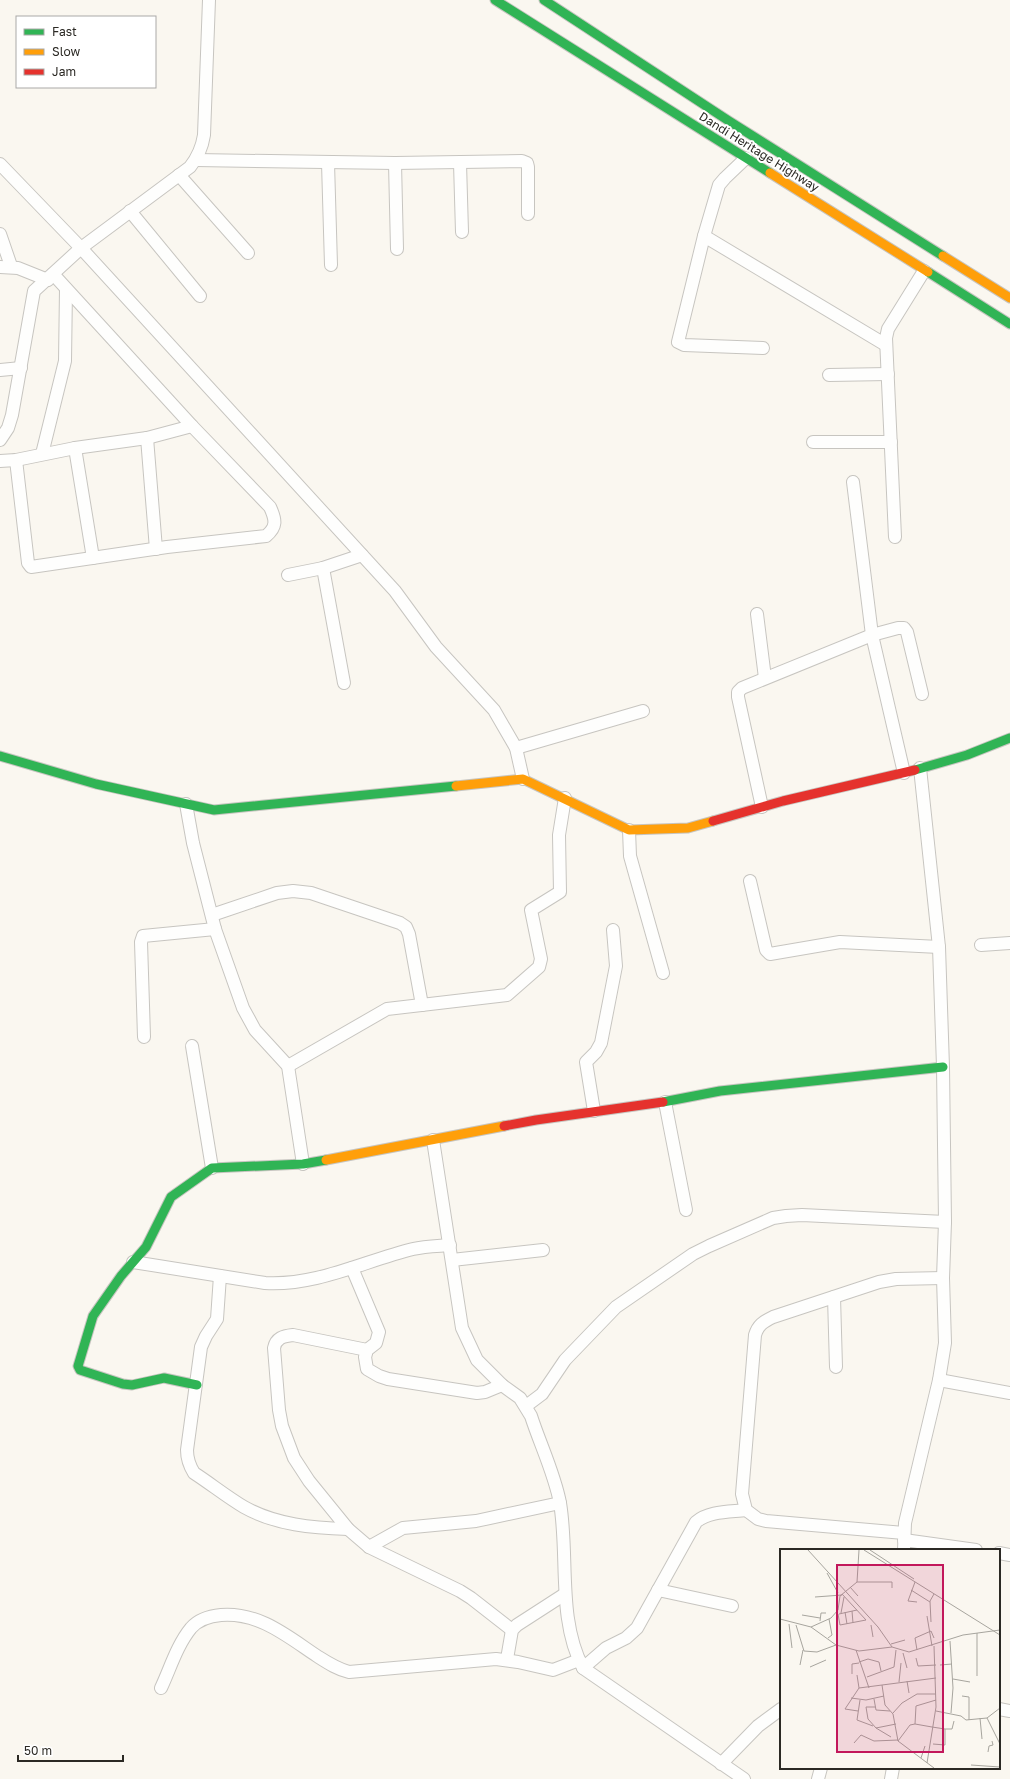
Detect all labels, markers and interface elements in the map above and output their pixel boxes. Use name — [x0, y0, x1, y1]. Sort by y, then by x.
legend — [16, 16, 156, 88]
text: Fast — [52, 24, 77, 39]
text: Slow — [52, 44, 80, 59]
text: Jam — [52, 64, 76, 79]
street label: Dandi Heritage Highway — [696, 108, 822, 195]
inset map — [780, 1549, 1000, 1769]
scale bar — [18, 1737, 123, 1763]
text: 50 m — [24, 1743, 52, 1758]

